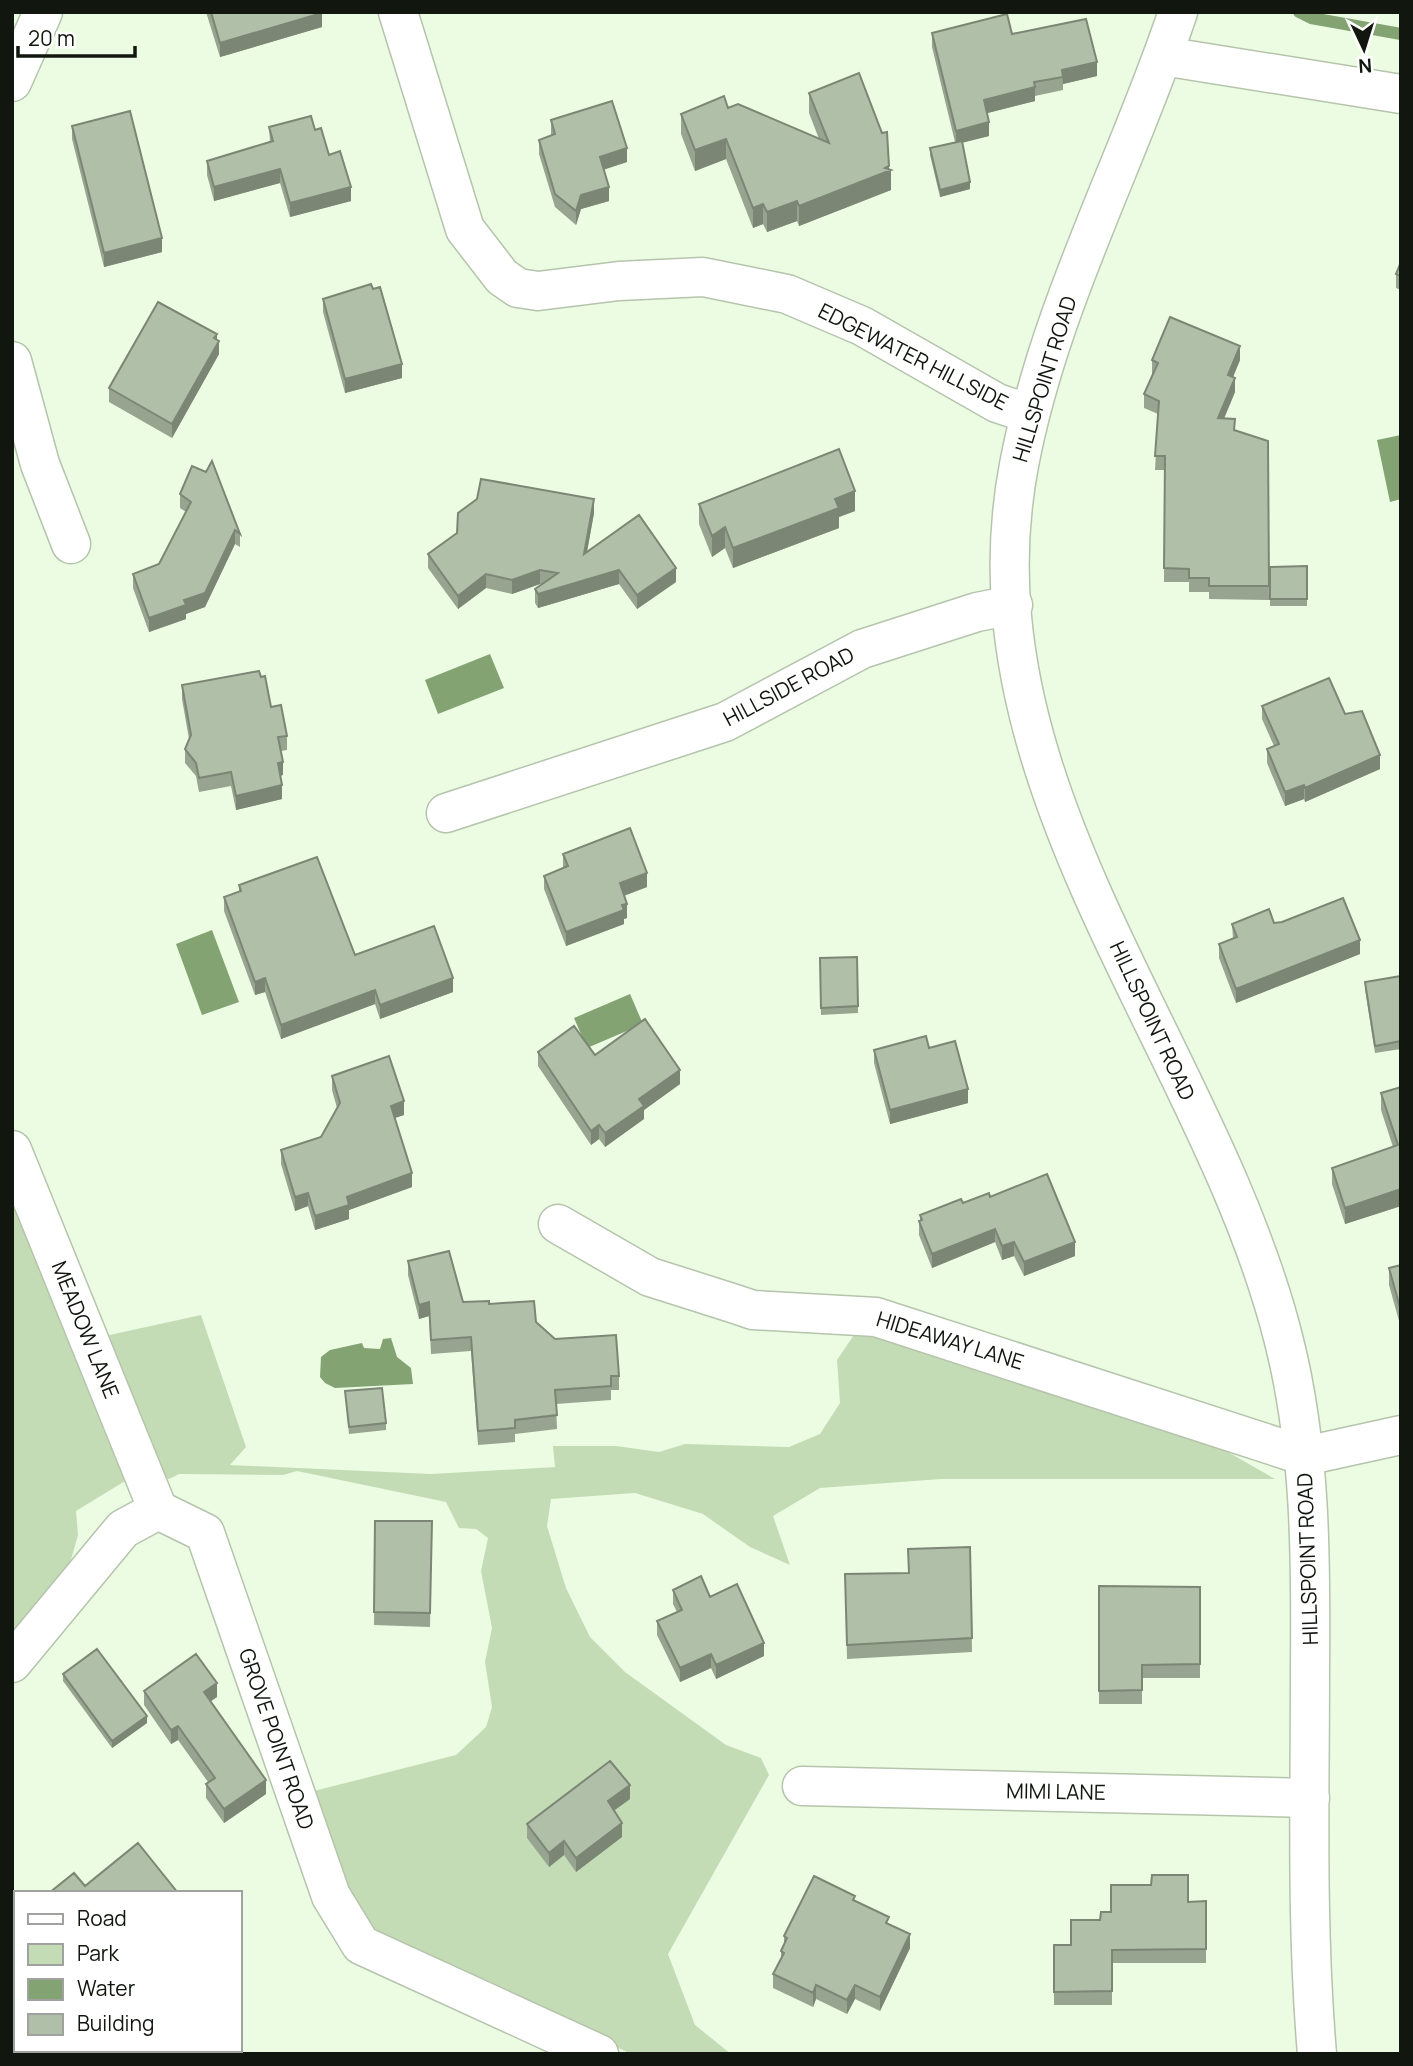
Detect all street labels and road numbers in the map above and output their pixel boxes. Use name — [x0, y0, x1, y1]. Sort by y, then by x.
street label: HILLSPOINT ROAD — [1005, 292, 1083, 465]
street label: EDGEWATER HILLSIDE — [814, 296, 1013, 416]
street label: HILLSIDE ROAD — [718, 640, 859, 732]
street label: HILLSPOINT ROAD — [1104, 937, 1202, 1105]
street label: MEADOW LANE — [46, 1257, 126, 1402]
street label: HIDEAWAY LANE — [873, 1304, 1027, 1376]
street label: HILLSPOINT ROAD — [1290, 1472, 1324, 1646]
street label: GROVE POINT ROAD — [233, 1644, 321, 1833]
street label: MIMI LANE — [1006, 1776, 1106, 1806]

